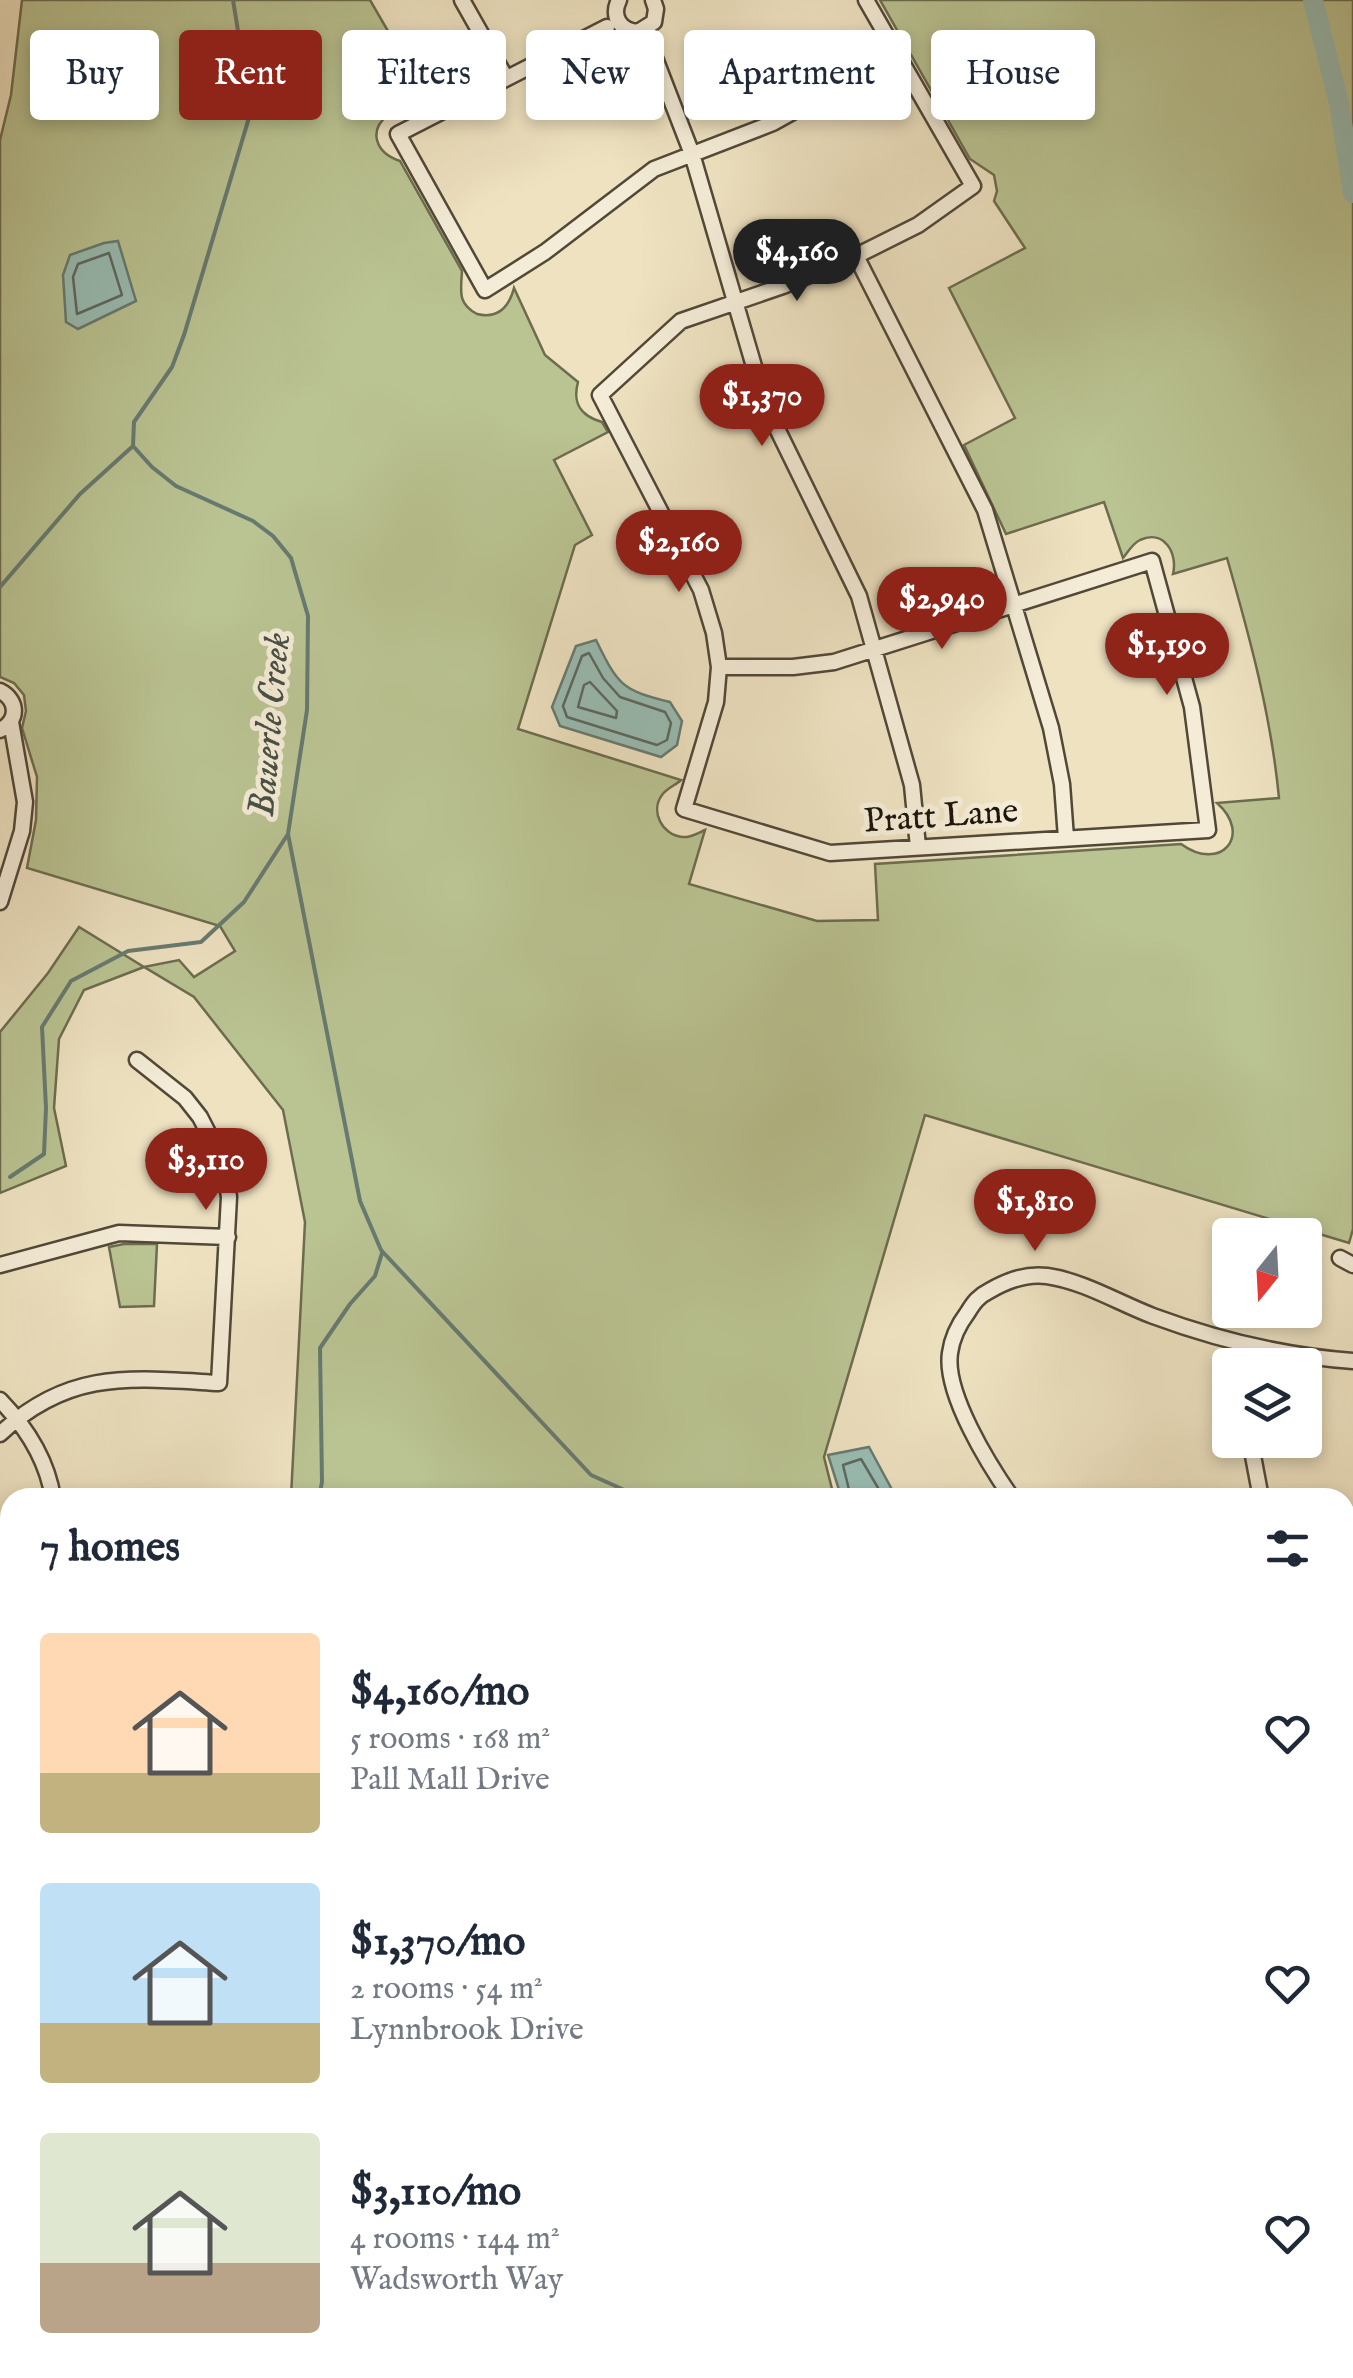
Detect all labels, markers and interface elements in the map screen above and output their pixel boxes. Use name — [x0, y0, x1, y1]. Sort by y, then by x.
chip: Buy — [30, 30, 159, 120]
chip: Rent — [179, 30, 322, 120]
chip: Filters — [342, 30, 506, 120]
chip: New — [526, 30, 664, 120]
chip: Apartment — [684, 30, 911, 120]
chip: House — [931, 30, 1095, 120]
pin: $4,160 — [716, 219, 878, 304]
text: $4,160 — [755, 231, 839, 272]
pin: $1,370 — [681, 364, 843, 449]
text: $1,370 — [722, 376, 802, 417]
pin: $2,160 — [598, 510, 760, 595]
text: $2,160 — [638, 522, 720, 563]
pin: $2,940 — [861, 567, 1023, 652]
text: $2,940 — [899, 579, 985, 620]
pin: $1,190 — [1086, 613, 1248, 698]
text: $1,190 — [1127, 625, 1207, 666]
water label: Bauerle Creek — [239, 631, 303, 819]
street label: Pratt Lane — [862, 789, 1020, 845]
pin: $3,110 — [125, 1128, 287, 1213]
text: $3,110 — [167, 1140, 245, 1181]
pin: $1,810 — [954, 1169, 1116, 1254]
text: $1,810 — [996, 1181, 1074, 1222]
north arrow — [1212, 1218, 1322, 1328]
map controls — [1212, 1218, 1322, 1458]
button: layers — [1212, 1348, 1322, 1458]
icon: filters — [1260, 1521, 1315, 1576]
text: 7 homes — [40, 1522, 180, 1575]
text: $4,160/mo — [350, 1666, 529, 1719]
icon: home — [120, 1673, 240, 1793]
icon: heart — [1260, 1706, 1315, 1761]
text: 5 rooms · 168 m² — [350, 1719, 550, 1760]
text: Pall Mall Drive — [350, 1760, 550, 1801]
text: $1,370/mo — [350, 1916, 525, 1969]
icon: home — [120, 1923, 240, 2043]
icon: heart — [1260, 1956, 1315, 2011]
text: 2 rooms · 54 m² — [350, 1969, 543, 2010]
text: Lynnbrook Drive — [350, 2010, 584, 2051]
text: $3,110/mo — [350, 2166, 521, 2219]
icon: home — [120, 2173, 240, 2293]
icon: heart — [1260, 2206, 1315, 2261]
text: 4 rooms · 144 m² — [350, 2219, 560, 2260]
text: Wadsworth Way — [350, 2260, 563, 2301]

